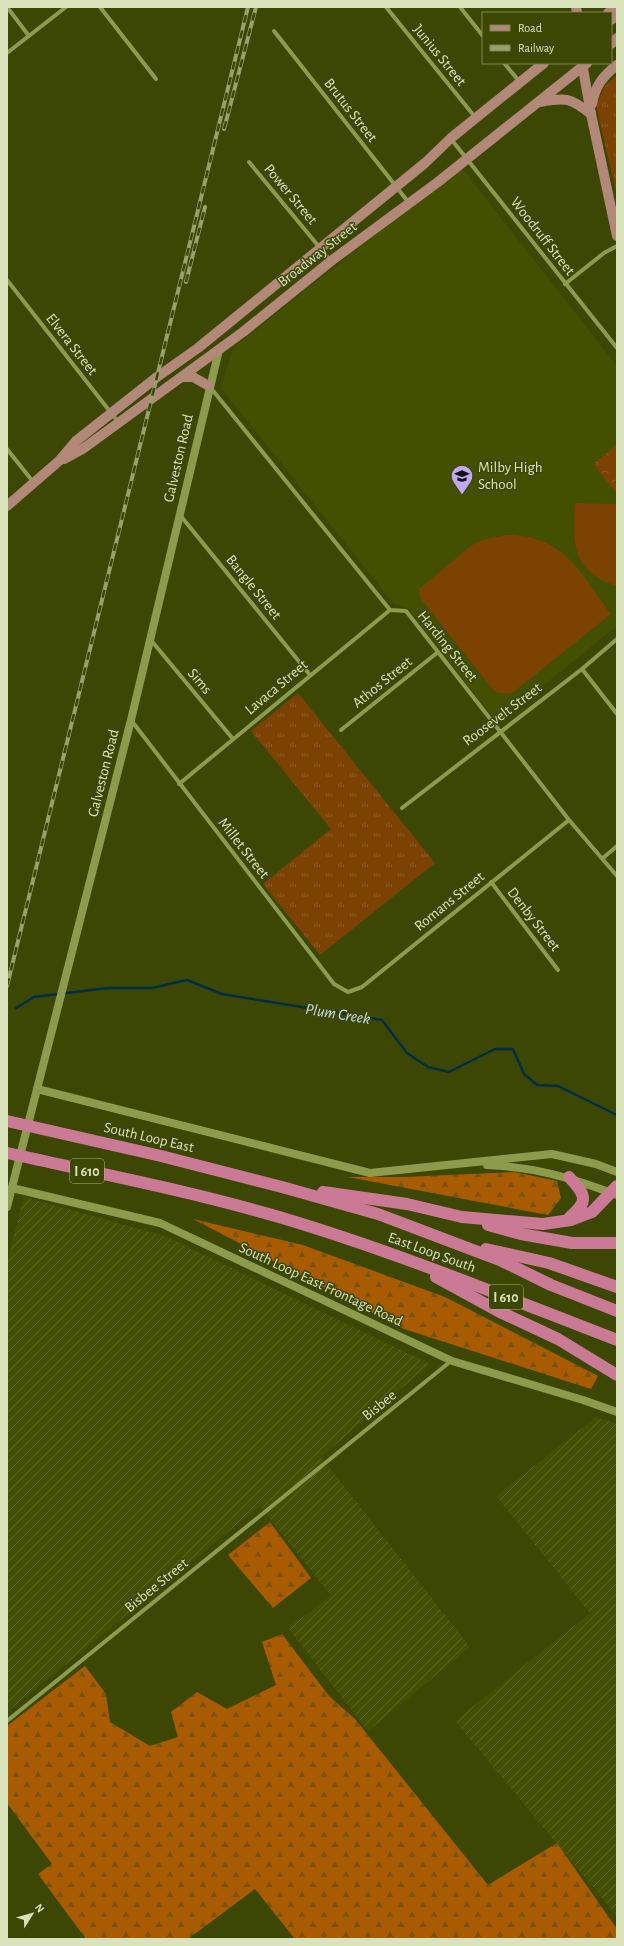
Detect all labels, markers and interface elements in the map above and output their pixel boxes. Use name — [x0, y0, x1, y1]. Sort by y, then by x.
legend — [482, 12, 612, 64]
street label: Junius Street — [410, 22, 469, 89]
text: Road — [518, 22, 542, 34]
text: Railway — [518, 42, 554, 55]
street label: Brutus Street — [321, 76, 380, 145]
street label: Power Street — [261, 161, 320, 228]
street label: Woodruff Street — [508, 194, 578, 278]
street label: Broadway Street — [275, 219, 360, 290]
street label: Elvera Street — [43, 311, 100, 378]
street label: Galveston Road — [161, 412, 196, 504]
place label: Milby High School — [478, 460, 543, 492]
school or university icon: Milby High School — [449, 463, 475, 496]
street label: Bangle Street — [223, 552, 284, 623]
street label: Harding Street — [415, 608, 481, 685]
street label: Athos Street — [350, 654, 415, 711]
street label: Lavaca Street — [242, 657, 311, 718]
street label: Sims — [185, 666, 214, 697]
street label: Roosevelt Street — [460, 680, 545, 749]
street label: Galveston Road — [85, 727, 122, 819]
street label: Millet Street — [215, 815, 272, 882]
street label: Romans Street — [412, 869, 487, 934]
street label: Denby Street — [504, 885, 563, 954]
water label: Plum Creek — [304, 1001, 372, 1027]
street label: South Loop East — [102, 1120, 196, 1155]
road number: I 610 — [70, 1159, 104, 1183]
street label: East Loop South — [386, 1230, 478, 1275]
street label: South Loop East Frontage Road — [237, 1240, 405, 1329]
road number: I 610 — [489, 1285, 523, 1309]
street label: Bisbee — [360, 1387, 399, 1423]
street label: Bisbee Street — [122, 1555, 191, 1615]
north arrow — [12, 1894, 52, 1934]
text: N — [33, 1902, 46, 1915]

